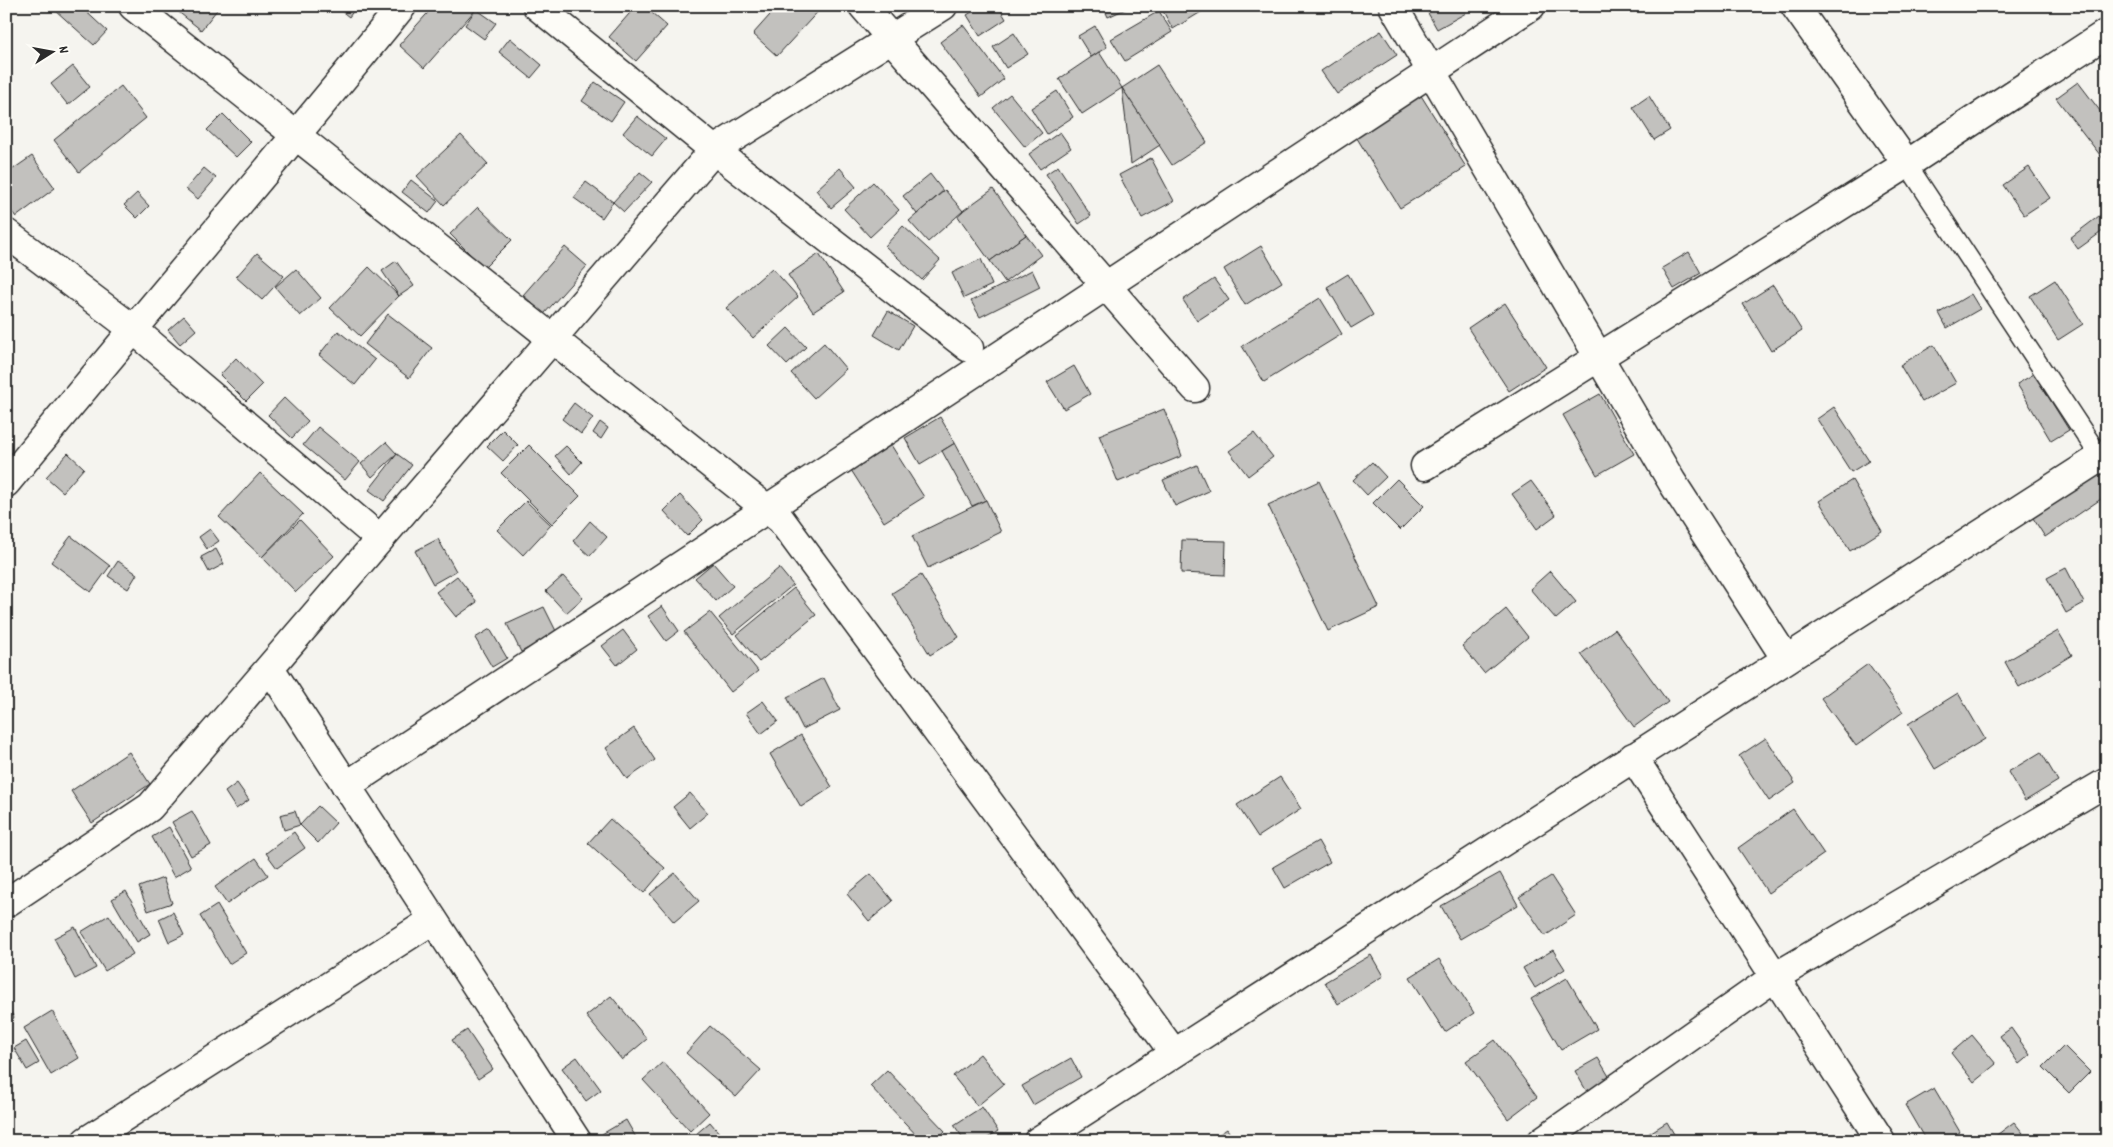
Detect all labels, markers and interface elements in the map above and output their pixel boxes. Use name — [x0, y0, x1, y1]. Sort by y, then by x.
north arrow — [28, 28, 78, 78]
text: N — [52, 45, 73, 55]

